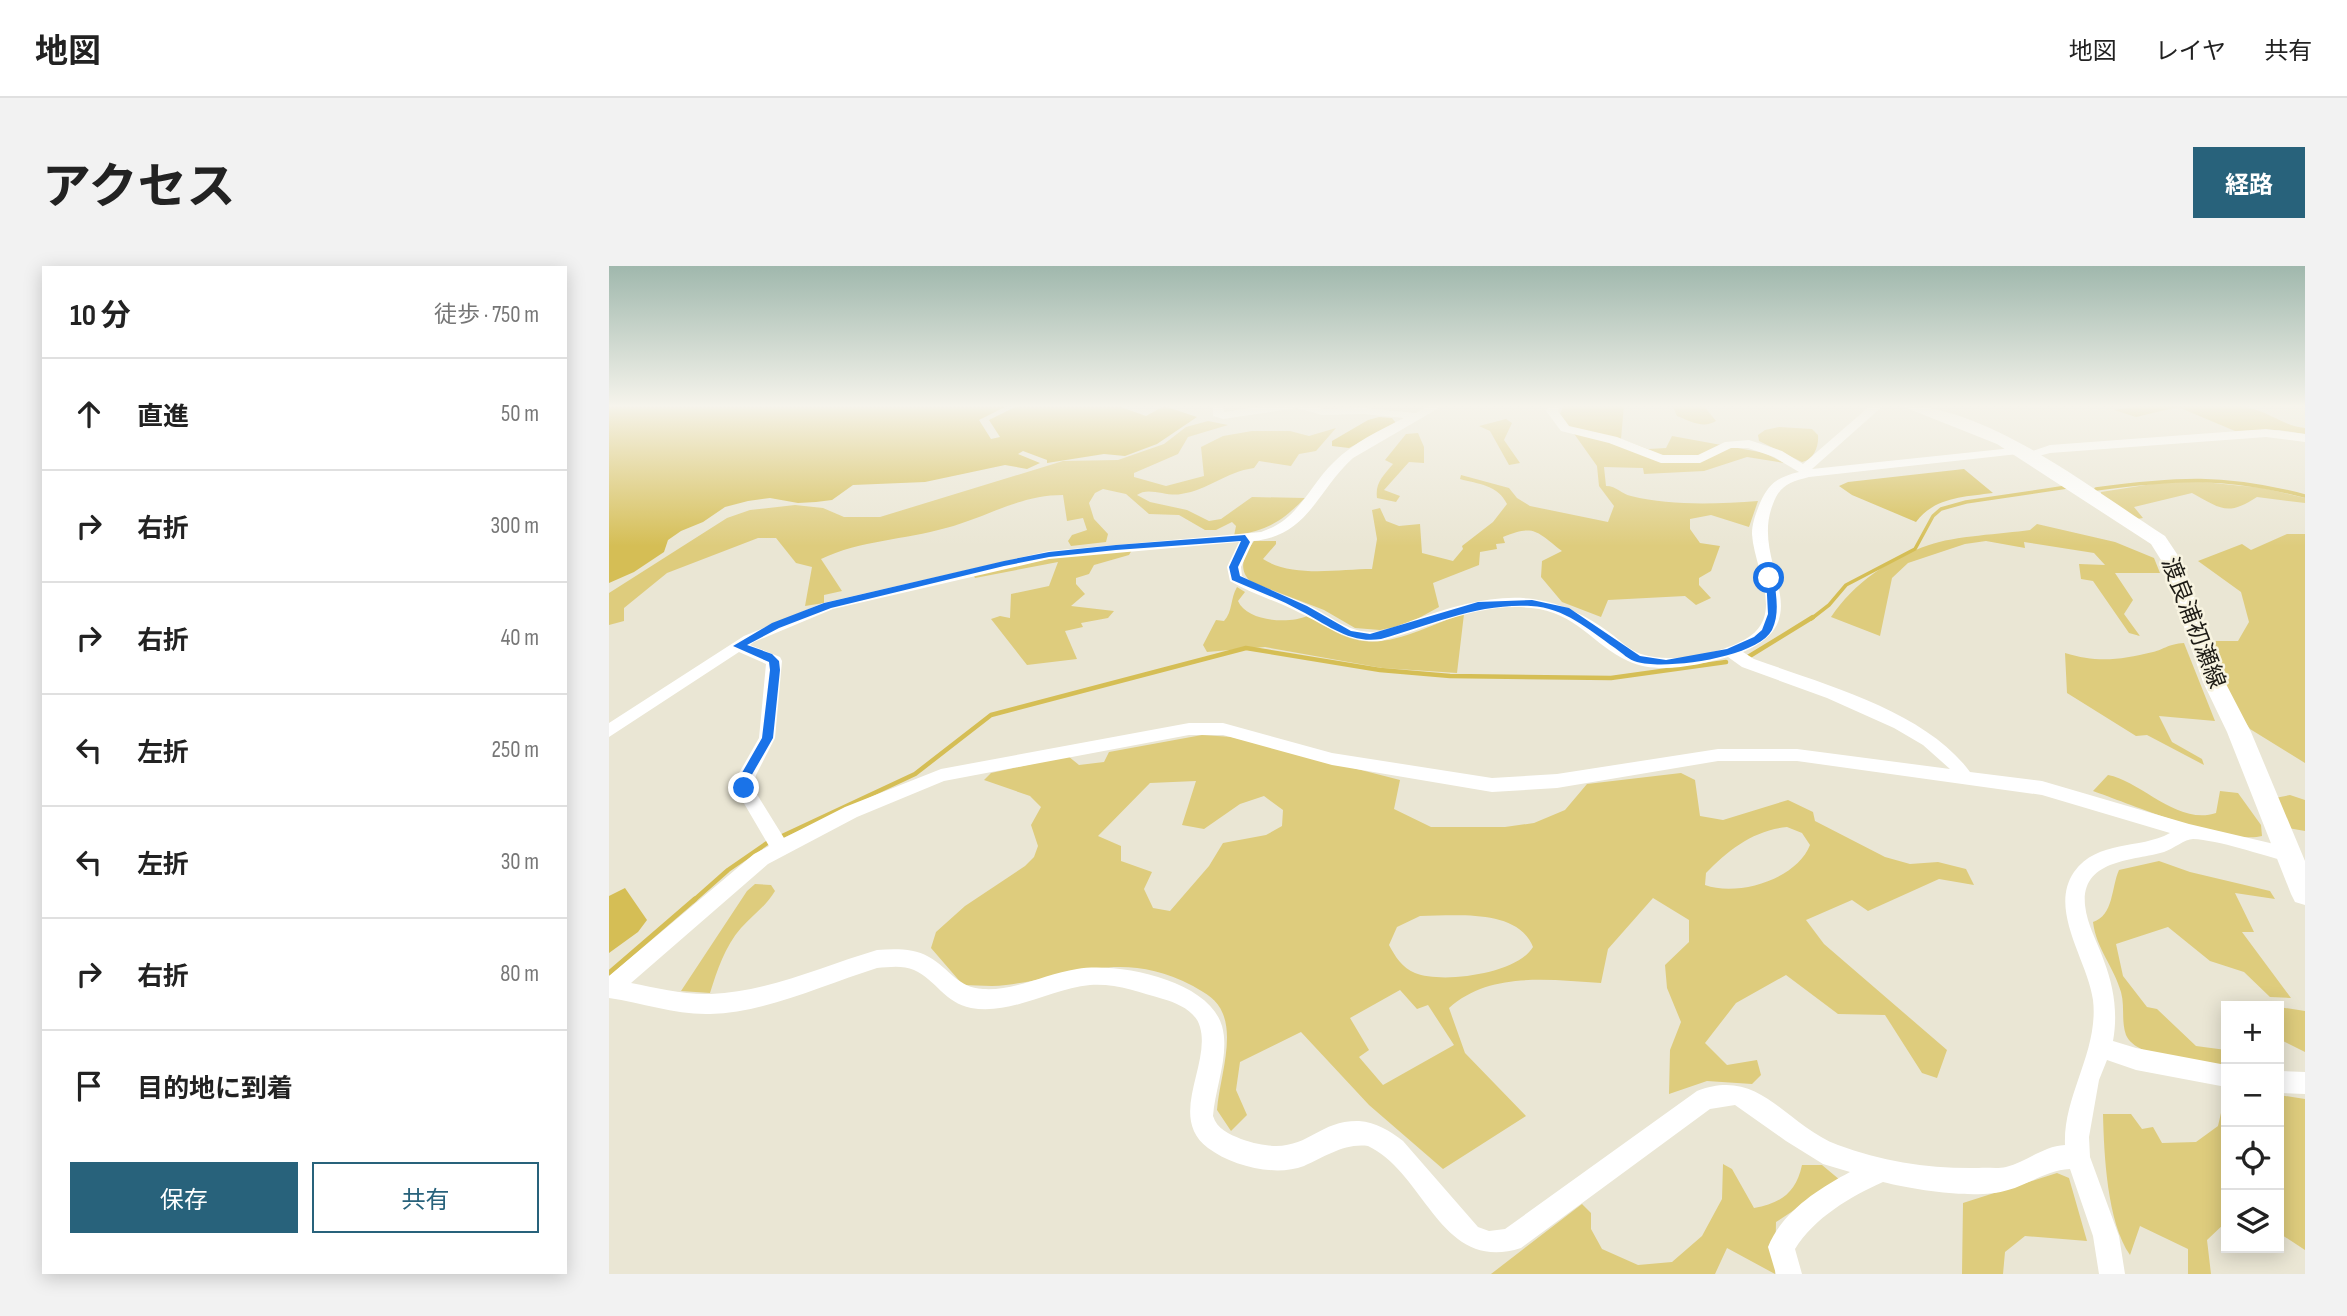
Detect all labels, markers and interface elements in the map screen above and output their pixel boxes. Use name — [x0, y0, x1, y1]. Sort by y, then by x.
text: 地図 — [35, 32, 101, 72]
text: 地図 — [2069, 37, 2117, 66]
text: レイヤ — [2155, 37, 2226, 66]
text: 共有 — [2264, 37, 2312, 66]
button: 経路 — [2193, 147, 2305, 218]
text: アクセス — [42, 159, 236, 218]
text: 10 分 — [70, 298, 131, 334]
text: 徒歩 · 750 m — [434, 301, 539, 329]
icon: ahead — [70, 395, 108, 433]
text: 50 m — [501, 400, 539, 428]
text: 直進 — [137, 402, 189, 433]
icon: right — [70, 507, 108, 545]
text: 300 m — [490, 512, 539, 540]
text: 右折 — [137, 514, 189, 545]
street label: 渡良浦初瀬線 — [2155, 554, 2231, 692]
route start — [1753, 562, 1784, 593]
icon: right — [70, 619, 108, 657]
text: 40 m — [501, 624, 539, 652]
text: 右折 — [137, 626, 189, 657]
icon: left — [70, 731, 108, 769]
text: 250 m — [492, 736, 539, 764]
text: 左折 — [137, 738, 189, 769]
route end — [728, 772, 759, 803]
icon: left — [70, 843, 108, 881]
text: 30 m — [501, 848, 539, 876]
text: 左折 — [137, 850, 189, 881]
icon: right — [70, 955, 108, 993]
text: 80 m — [500, 960, 539, 988]
text: 右折 — [137, 962, 189, 993]
map controls — [2221, 1001, 2284, 1253]
button: + — [2221, 1001, 2284, 1064]
button: − — [2221, 1064, 2284, 1127]
icon: arrive — [70, 1067, 108, 1105]
text: 目的地に到着 — [137, 1074, 293, 1105]
button: locate — [2221, 1127, 2284, 1190]
button: 保存 — [70, 1162, 298, 1233]
button: 共有 — [312, 1162, 539, 1233]
button: layers — [2221, 1190, 2284, 1253]

